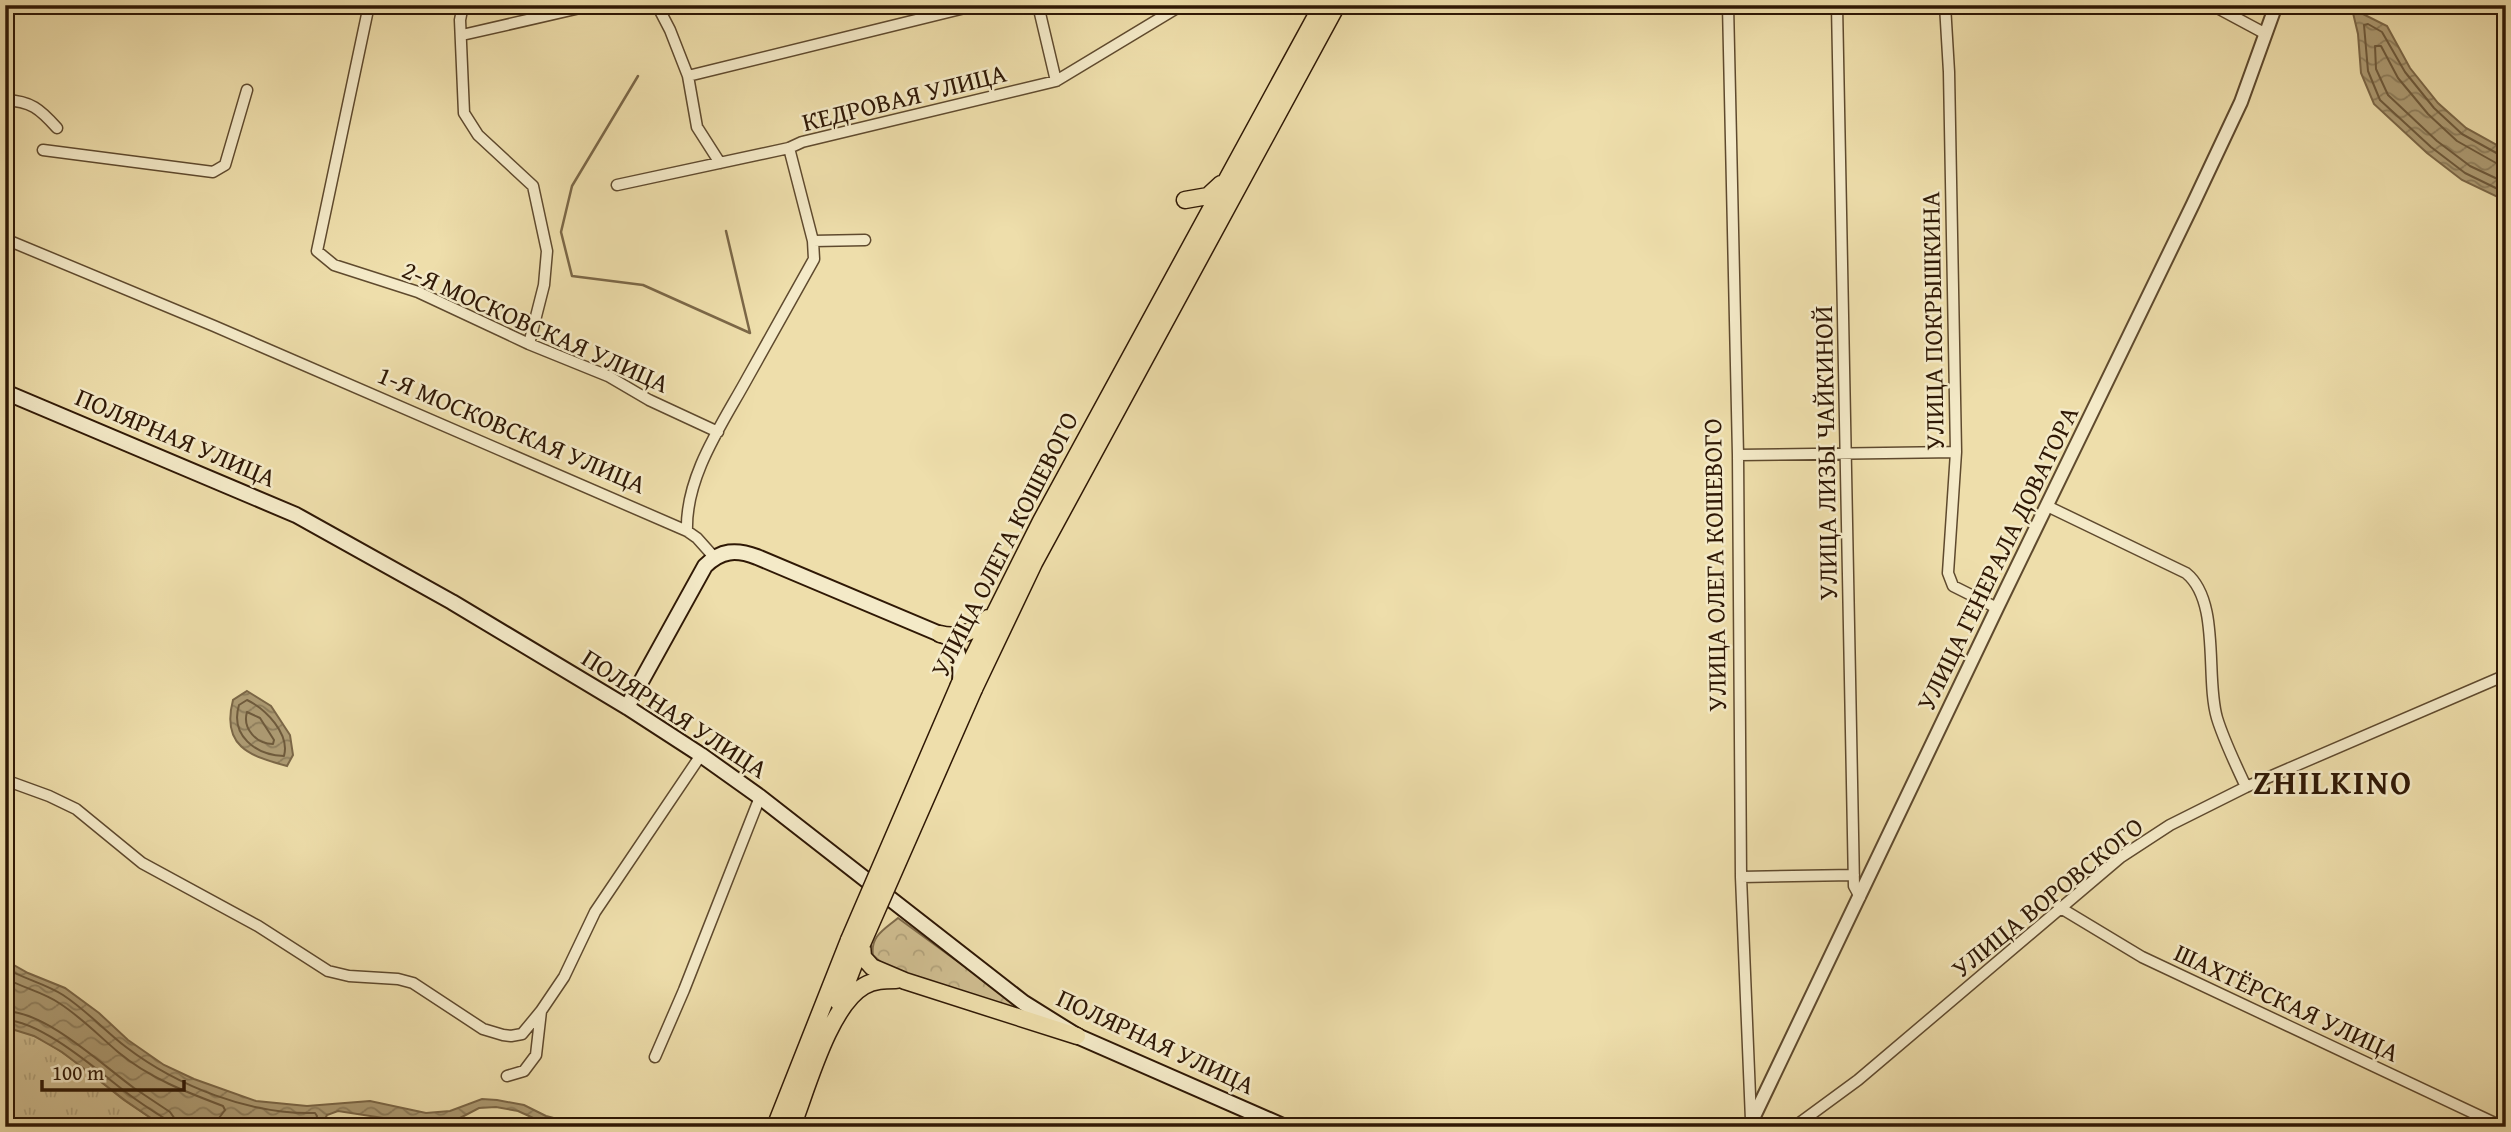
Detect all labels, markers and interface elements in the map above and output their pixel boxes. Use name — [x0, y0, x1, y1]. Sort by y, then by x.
street label: КЕДРОВАЯ УЛИЦА — [798, 53, 1011, 141]
street label: УЛИЦА ПОКРЫШКИНА — [1910, 191, 1954, 451]
street label: 2-Я МОСКОВСКАЯ УЛИЦА — [396, 250, 676, 403]
street label: УЛИЦА ЛИЗЫ ЧАЙКИНОЙ — [1803, 305, 1847, 601]
street label: 1-Я МОСКОВСКАЯ УЛИЦА — [372, 355, 653, 503]
street label: ПОЛЯРНАЯ УЛИЦА — [70, 377, 283, 497]
street label: УЛИЦА ГЕНЕРАЛА ДОВАТОРА — [1906, 399, 2088, 717]
street label: УЛИЦА ОЛЕГА КОШЕВОГО — [920, 405, 1088, 683]
street label: УЛИЦА ОЛЕГА КОШЕВОГО — [1692, 418, 1736, 712]
street label: ПОЛЯРНАЯ УЛИЦА — [574, 638, 776, 788]
district label: ZHILKINO — [2253, 758, 2413, 806]
street label: УЛИЦА ВОРОВСКОГО — [1942, 807, 2152, 987]
street label: ШАХТЁРСКАЯ УЛИЦА — [2168, 933, 2406, 1071]
street label: ПОЛЯРНАЯ УЛИЦА — [1050, 978, 1262, 1104]
scale bar — [42, 1048, 184, 1092]
text: 100 m — [52, 1057, 104, 1088]

